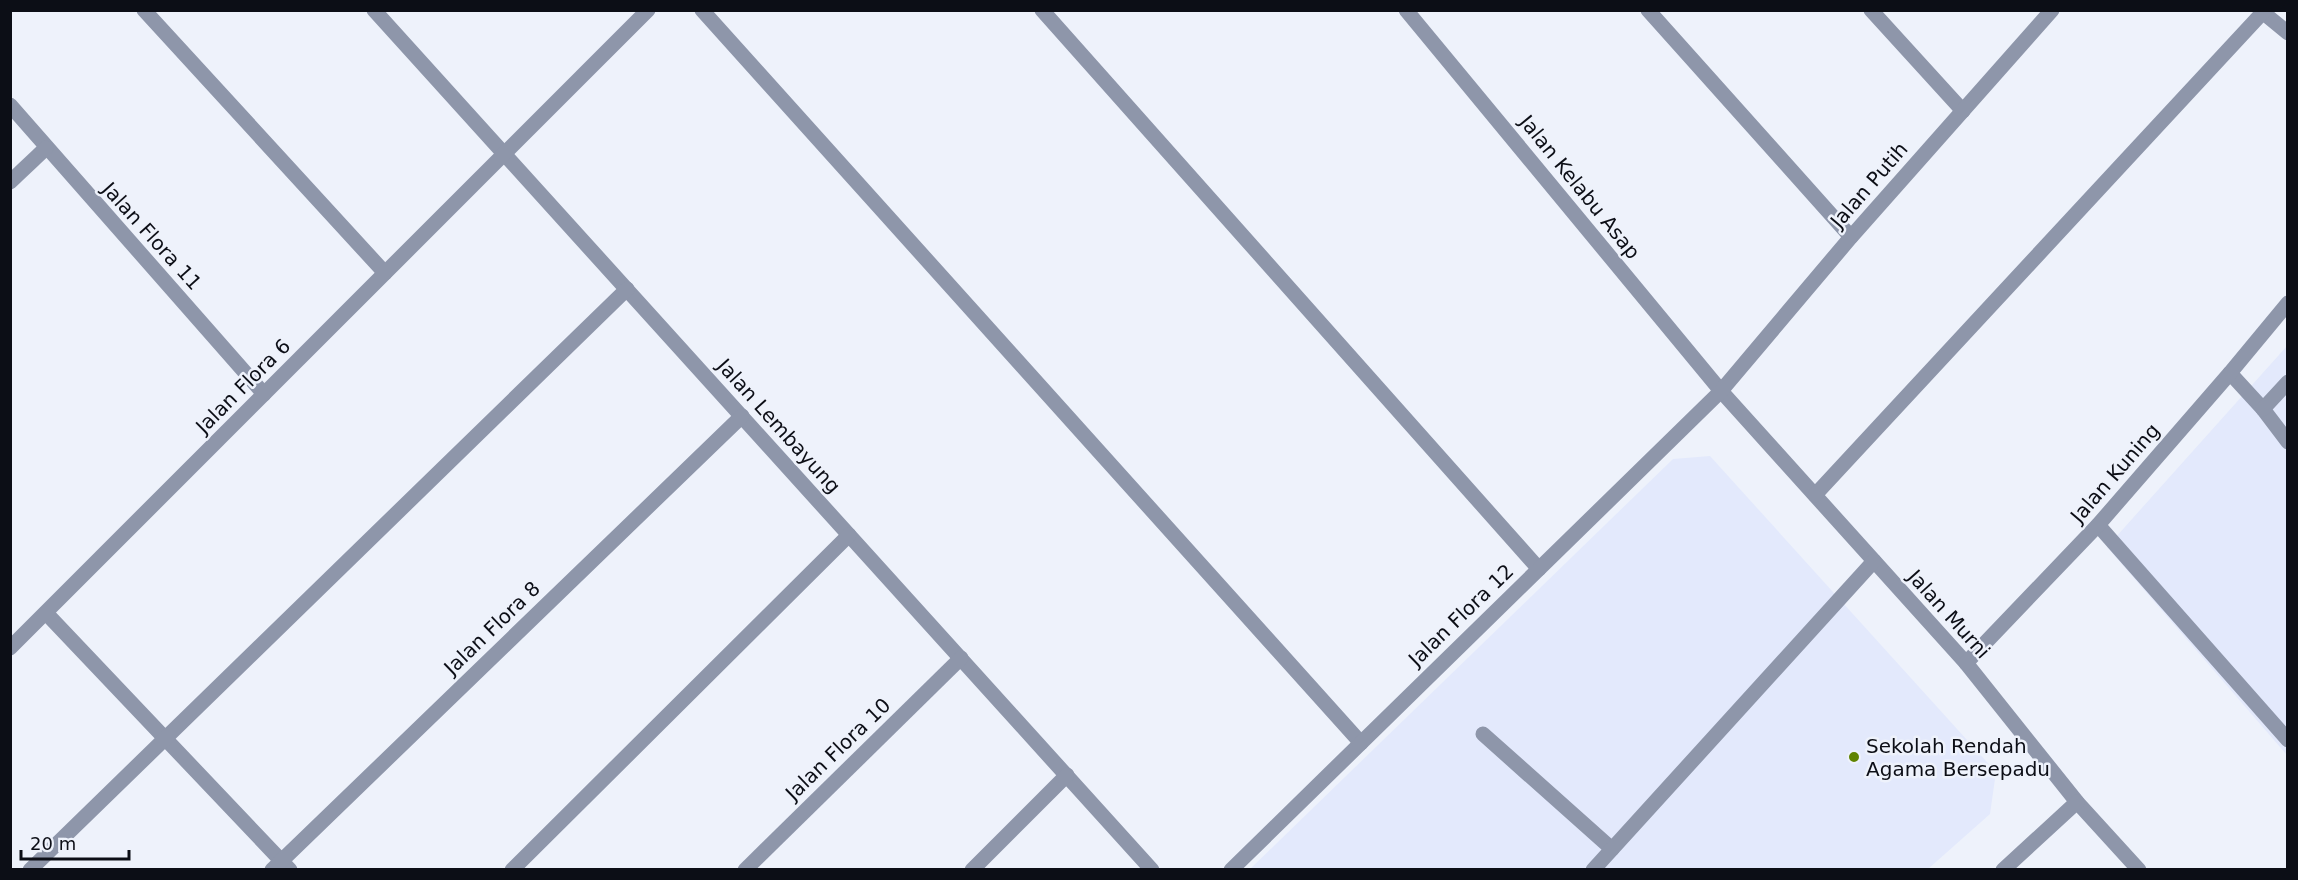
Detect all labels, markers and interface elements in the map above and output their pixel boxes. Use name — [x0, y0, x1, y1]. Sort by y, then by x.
street label: Jalan Kelabu Asap — [1513, 109, 1645, 264]
street label: Jalan Putih — [1824, 137, 1913, 234]
street label: Jalan Flora 11 — [96, 176, 207, 295]
street label: Jalan Flora 6 — [189, 334, 295, 440]
street label: Jalan Lembayung — [711, 352, 846, 498]
street label: Jalan Kuning — [2064, 419, 2165, 529]
street label: Jalan Flora 12 — [1402, 559, 1518, 672]
street label: Jalan Murni — [1902, 563, 1995, 663]
street label: Jalan Flora 8 — [438, 576, 545, 681]
street label: Jalan Flora 10 — [779, 693, 895, 806]
place label: Sekolah Rendah Agama Bersepadu — [1866, 734, 2050, 781]
marker: Sekolah Rendah Agama Bersepadu — [1847, 750, 1861, 764]
scale bar — [21, 823, 129, 861]
text: 20 m — [30, 833, 76, 854]

